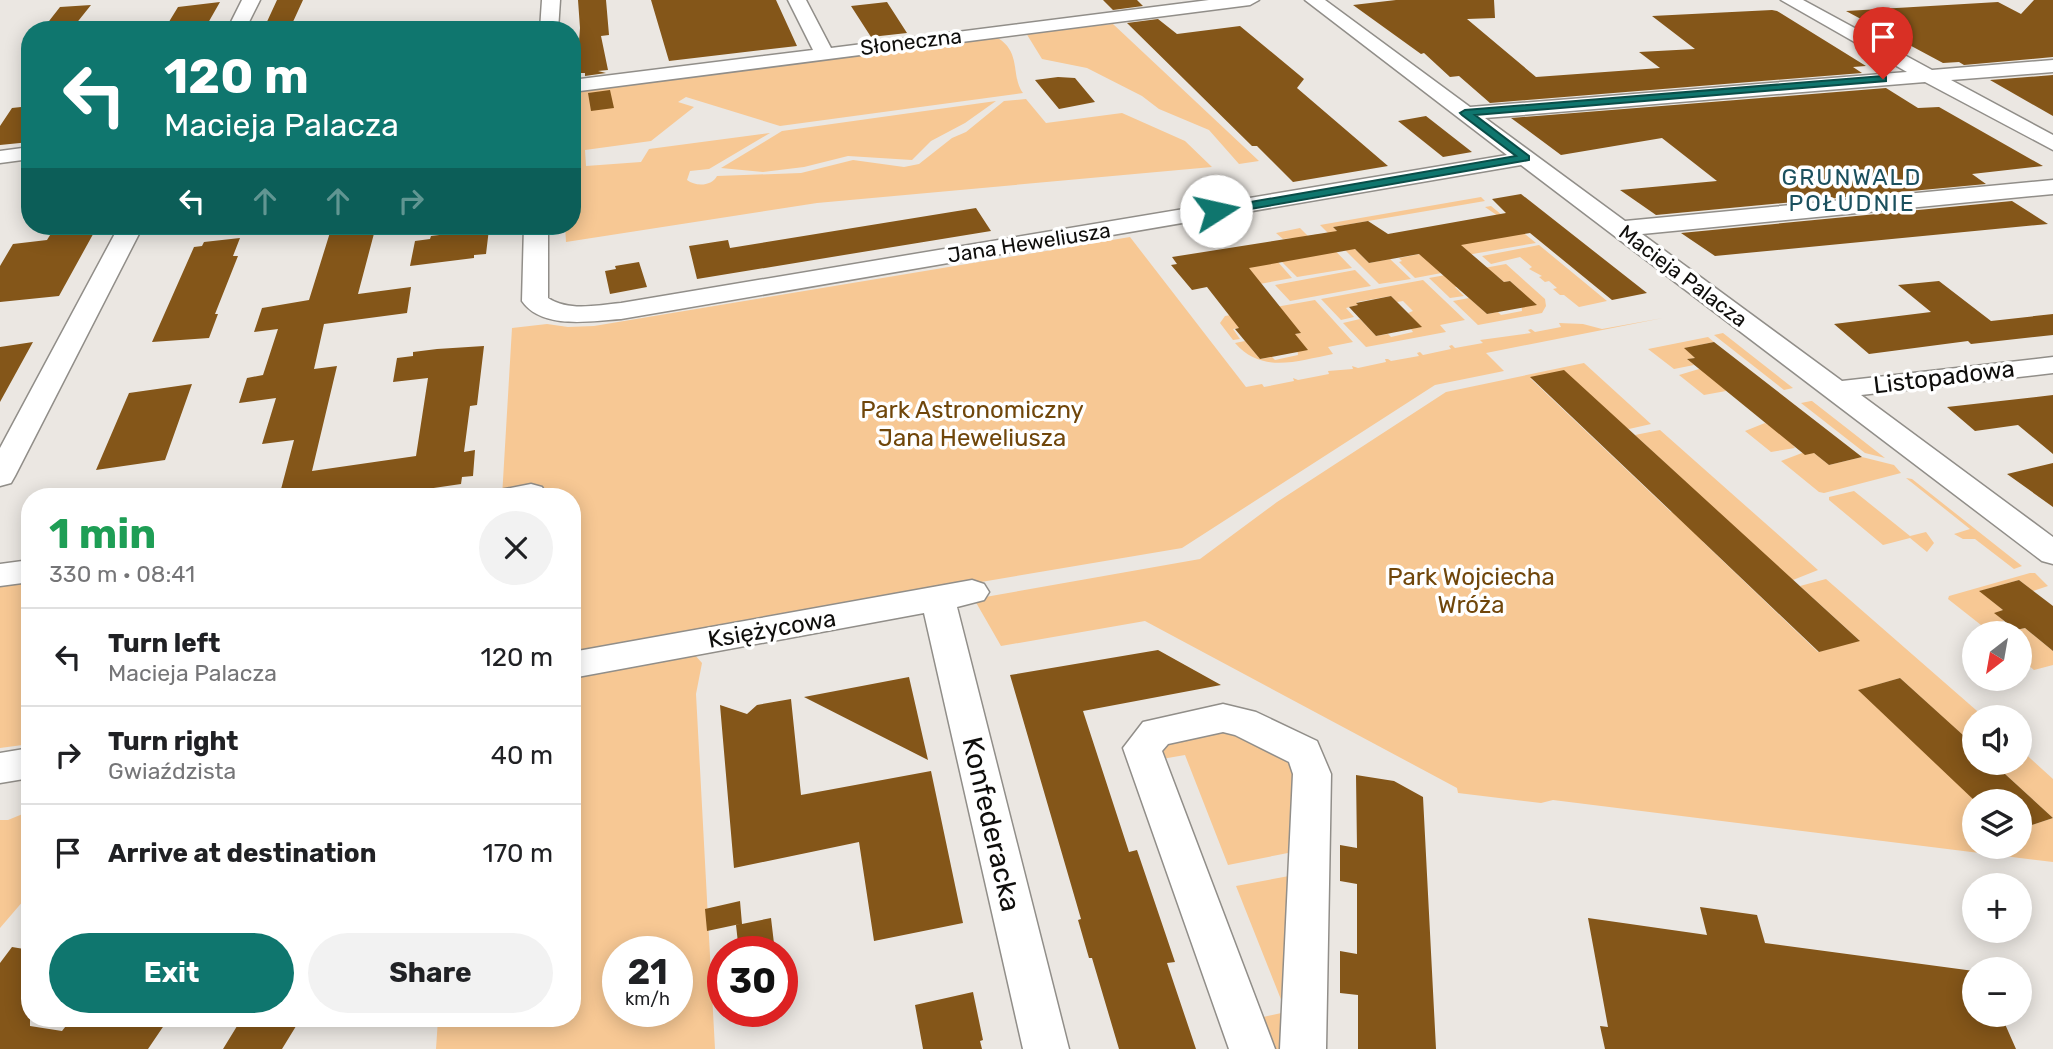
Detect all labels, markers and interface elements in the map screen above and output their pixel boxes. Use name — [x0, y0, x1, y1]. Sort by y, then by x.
pin — [1853, 7, 1913, 79]
icon: arrive — [1864, 18, 1902, 56]
street label: Słoneczna — [859, 23, 963, 60]
text: 120 m — [164, 47, 309, 105]
icon: left — [49, 49, 140, 140]
text: Macieja Palacza — [164, 106, 399, 144]
district label: GRUNWALD POŁUDNIE — [1782, 163, 1922, 217]
position arrow — [1179, 174, 1253, 248]
icon: left — [173, 182, 211, 220]
icon: ahead — [246, 182, 284, 220]
icon: ahead — [319, 182, 357, 220]
icon: right — [392, 182, 430, 220]
street label: Jana Heweliusza — [946, 217, 1112, 268]
street label: Macieja Palacza — [1614, 219, 1752, 332]
street label: Listopadowa — [1872, 354, 2016, 400]
park label: Park Astronomiczny Jana Heweliusza — [860, 396, 1084, 452]
text: 1 min — [49, 509, 156, 559]
button: close — [479, 511, 553, 585]
text: 330 m · 08:41 — [49, 560, 195, 588]
park label: Park Wojciecha Wróża — [1387, 563, 1555, 619]
street label: Księżycowa — [706, 604, 838, 654]
north arrow — [1962, 621, 2032, 691]
map controls — [1962, 621, 2032, 1027]
text: Turn left — [108, 628, 220, 659]
icon: left — [49, 638, 87, 676]
text: 120 m — [481, 642, 553, 673]
text: Macieja Palacza — [108, 659, 277, 687]
button: sound — [1962, 705, 2032, 775]
text: Turn right — [108, 726, 238, 757]
street label: Konfederacka — [955, 734, 1028, 915]
icon: right — [49, 736, 87, 774]
text: 40 m — [491, 740, 553, 771]
text: Gwiaździsta — [108, 757, 236, 785]
button: layers — [1962, 789, 2032, 859]
icon: arrive — [49, 834, 87, 872]
text: Arrive at destination — [108, 838, 376, 869]
text: 170 m — [483, 838, 553, 869]
button: + — [1962, 873, 2032, 943]
button: Exit — [49, 933, 294, 1013]
button: Share — [308, 933, 553, 1013]
speed limit sign: 30 — [707, 936, 798, 1027]
text: 21 — [627, 951, 668, 993]
button: − — [1962, 957, 2032, 1027]
text: km/h — [625, 988, 670, 1010]

